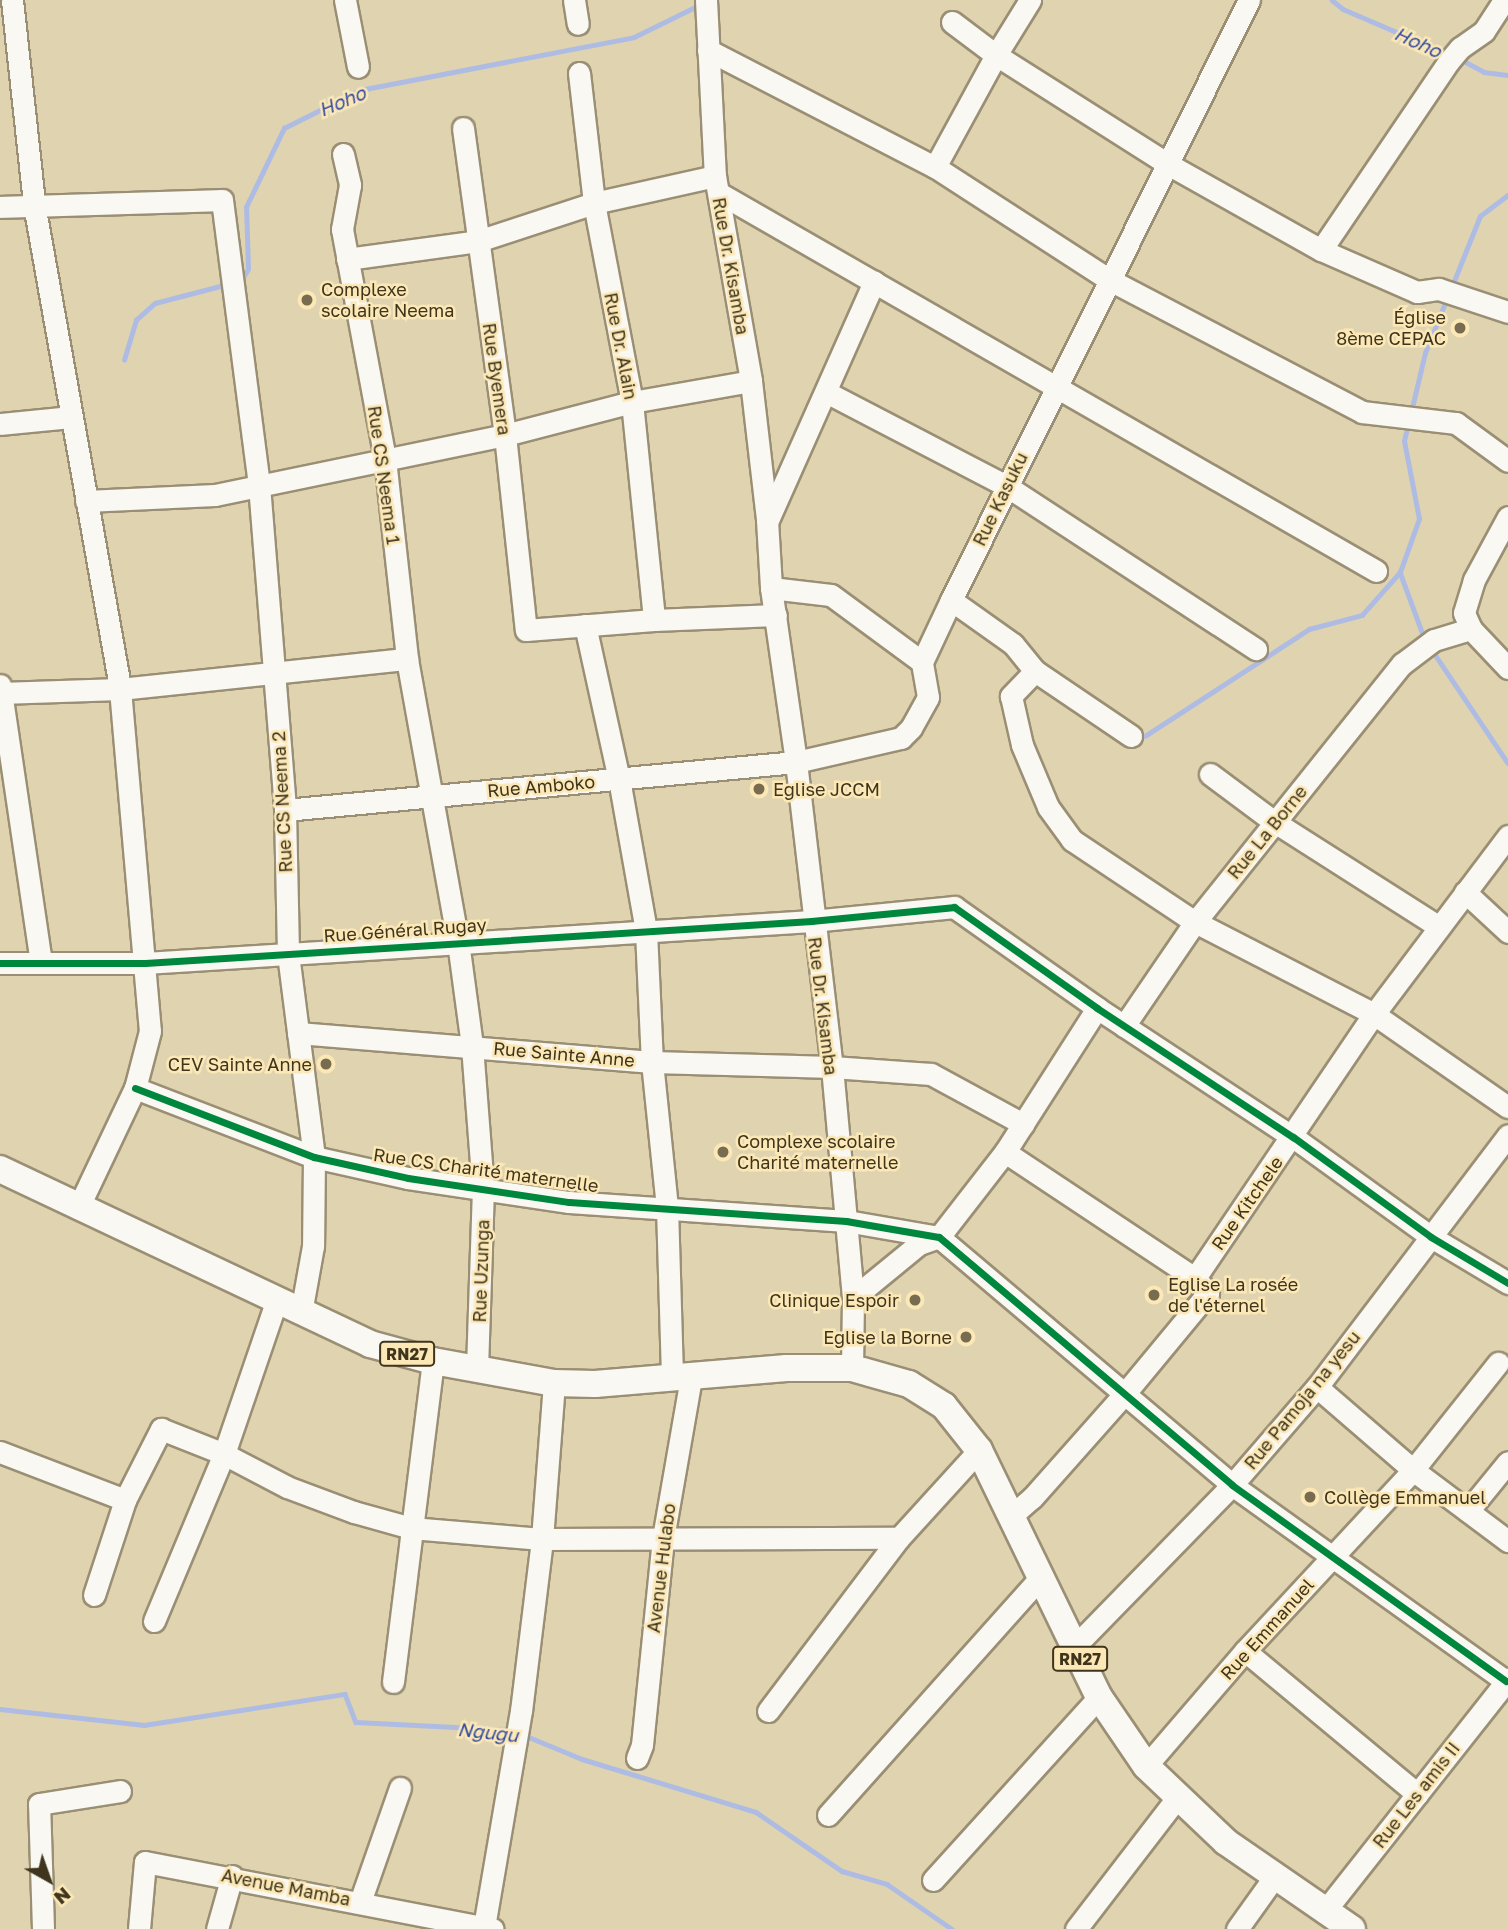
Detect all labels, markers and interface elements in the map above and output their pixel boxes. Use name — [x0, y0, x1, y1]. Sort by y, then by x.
water label: Hoho — [1391, 22, 1445, 62]
water label: Hoho — [315, 81, 369, 121]
street label: Rue Dr. Kisamba — [708, 196, 754, 336]
place label: Complexe scolaire Neema — [321, 279, 454, 322]
street label: Rue Dr. Alain — [600, 291, 642, 401]
marker: Complexe scolaire Neema — [299, 292, 315, 308]
place label: Église 8ème CEPAC — [1336, 307, 1446, 350]
marker: Église 8ème CEPAC — [1452, 320, 1468, 336]
street label: Rue Byemera — [478, 321, 516, 437]
street label: Rue CS Neema 1 — [364, 404, 404, 546]
street label: Rue Kasuku — [968, 449, 1032, 549]
street label: Rue CS Neema 2 — [268, 731, 296, 873]
street label: Rue Amboko — [486, 771, 596, 801]
place label: Eglise JCCM — [773, 778, 880, 800]
marker: Eglise JCCM — [751, 781, 767, 797]
street label: Rue La Borne — [1223, 781, 1311, 883]
street label: Rue Général Rugay — [323, 914, 487, 946]
street label: Rue Dr. Kisamba — [804, 936, 842, 1076]
street label: Rue Sainte Anne — [492, 1037, 636, 1071]
place label: CEV Sainte Anne — [168, 1053, 312, 1075]
marker: CEV Sainte Anne — [318, 1056, 334, 1072]
place label: Complexe scolaire Charité maternelle — [737, 1131, 898, 1174]
street label: Rue CS Charité maternelle — [372, 1143, 600, 1197]
marker: Complexe scolaire Charité maternelle — [715, 1144, 731, 1160]
street label: Rue Kitchele — [1207, 1152, 1287, 1254]
street label: Rue Uzunga — [468, 1219, 494, 1323]
place label: Eglise La rosée de l'éternel — [1168, 1274, 1298, 1316]
marker: Eglise La rosée de l'éternel — [1146, 1287, 1162, 1303]
place label: Clinique Espoir — [769, 1289, 899, 1311]
marker: Clinique Espoir — [905, 1290, 925, 1310]
place label: Eglise la Borne — [823, 1326, 952, 1348]
street label: Rue Pamoja na yesu — [1239, 1326, 1365, 1474]
marker: Eglise la Borne — [958, 1329, 974, 1345]
road number: RN27 — [379, 1342, 435, 1366]
place label: Collège Emmanuel — [1324, 1486, 1486, 1508]
marker: Collège Emmanuel — [1302, 1489, 1318, 1505]
street label: Avenue Hulabo — [642, 1502, 680, 1634]
street label: Rue Emmanuel — [1216, 1574, 1318, 1684]
road number: RN27 — [1052, 1646, 1108, 1672]
water label: Ngugu — [457, 1717, 519, 1747]
street label: Rue Les amis II — [1368, 1738, 1464, 1852]
north arrow — [14, 1845, 84, 1915]
street label: Avenue Mamba — [220, 1864, 352, 1910]
text: N — [50, 1883, 76, 1910]

